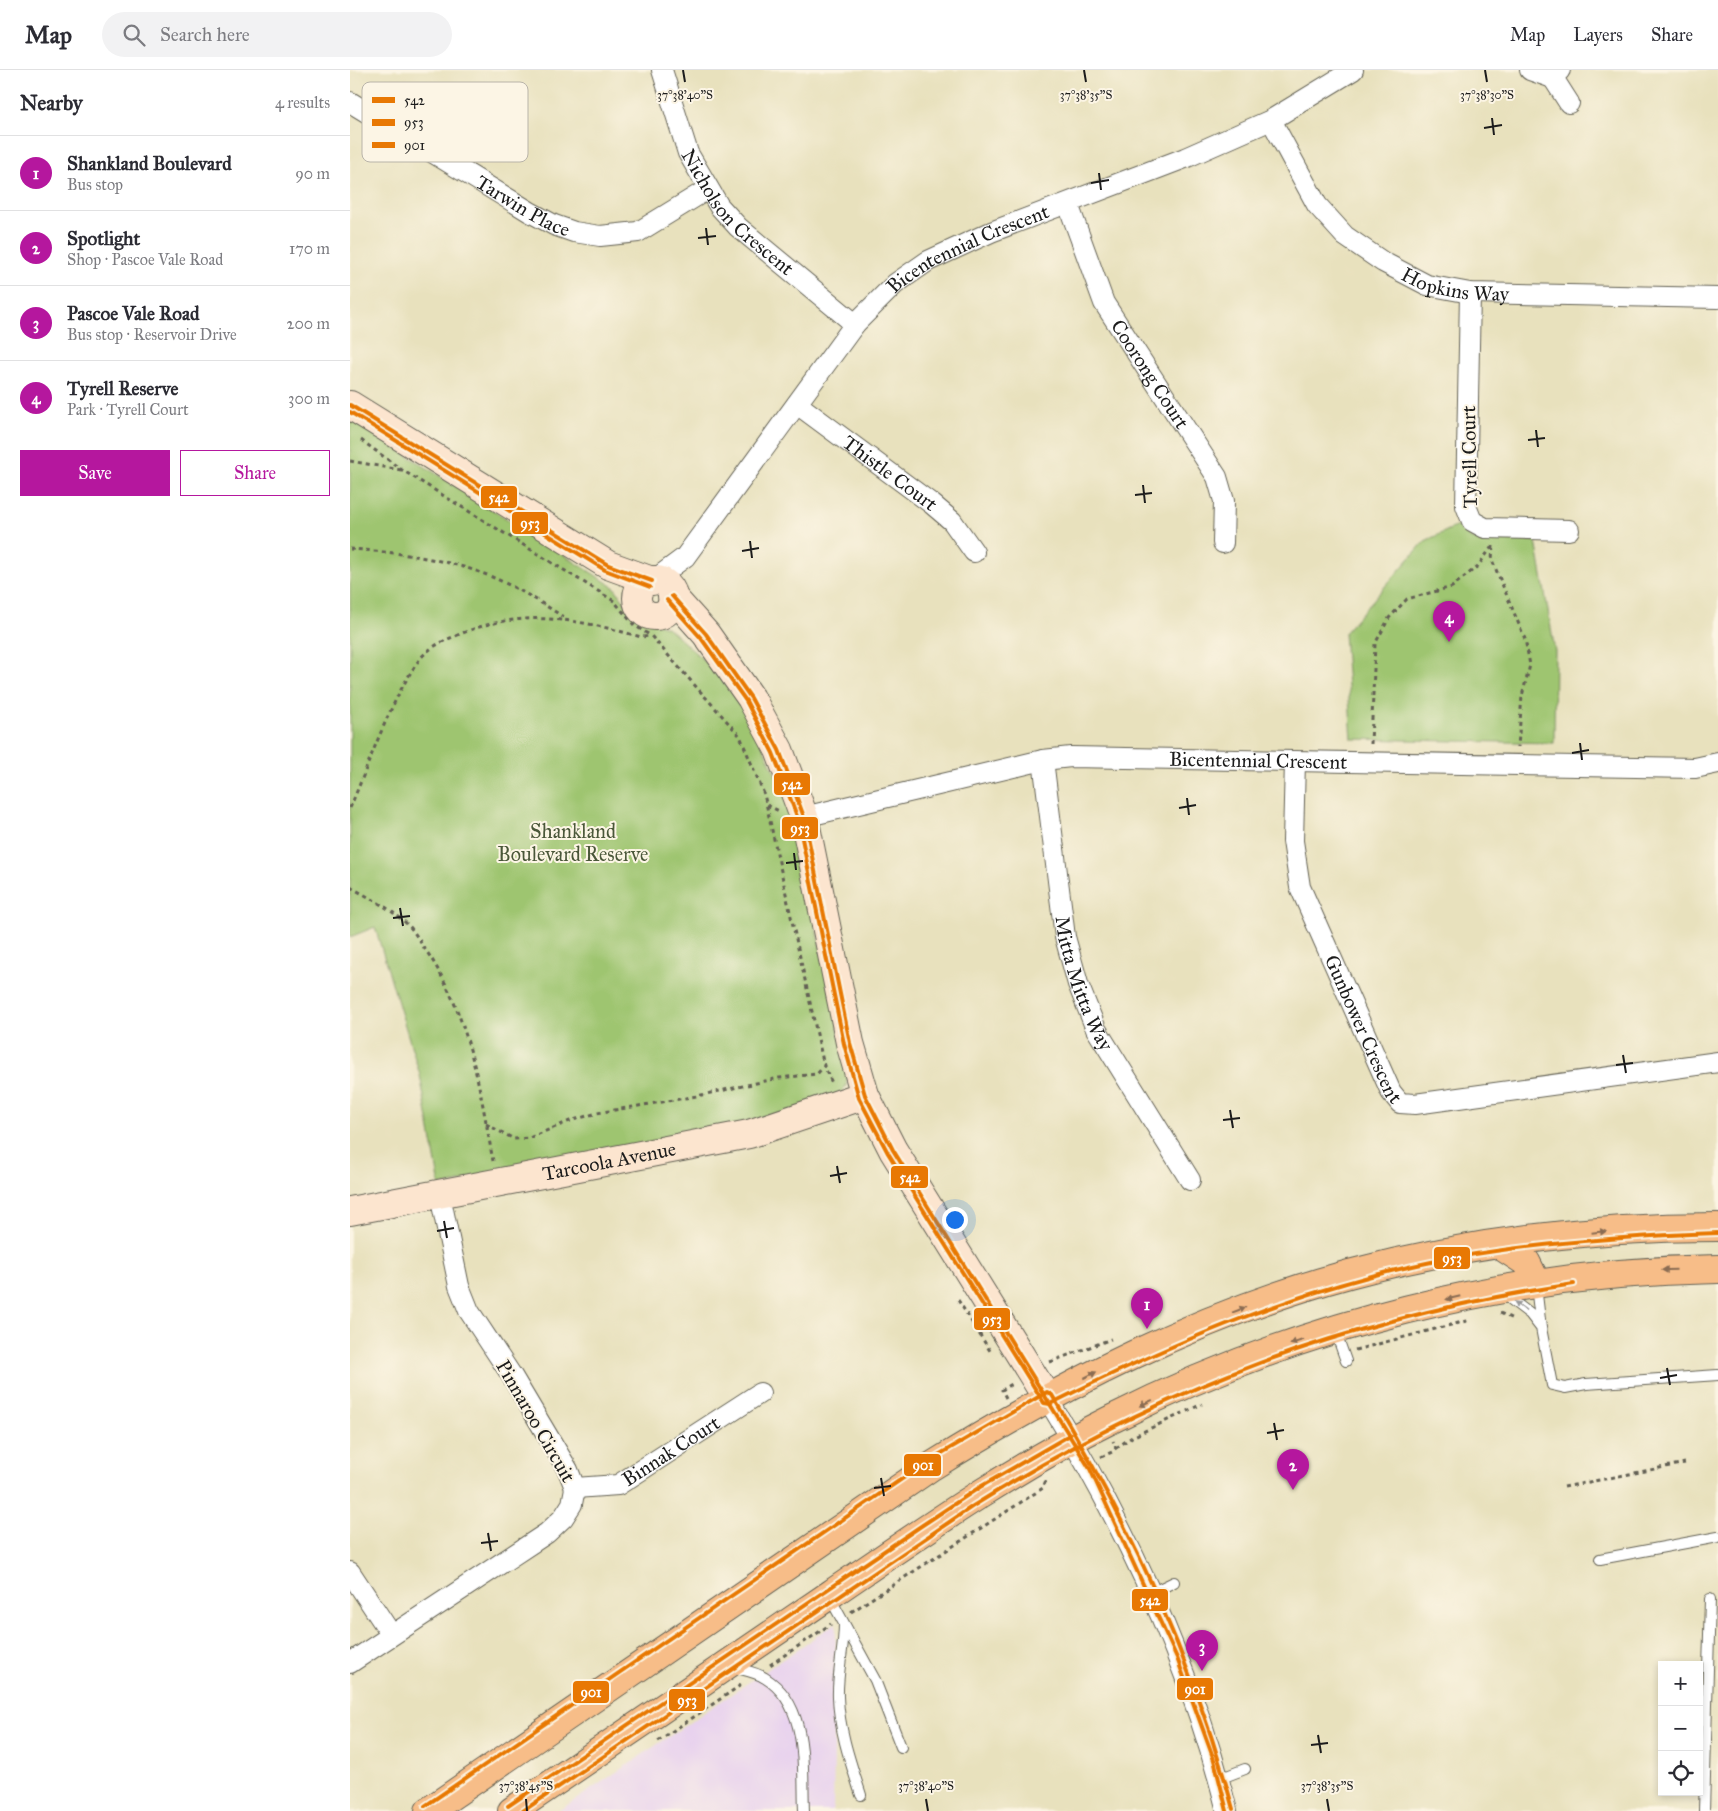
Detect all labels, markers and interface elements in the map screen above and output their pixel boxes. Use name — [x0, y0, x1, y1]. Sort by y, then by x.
search box — [102, 12, 452, 57]
text: Map — [25, 20, 72, 50]
icon: search — [120, 21, 148, 49]
text: Search here — [160, 23, 250, 46]
text: Map — [1510, 24, 1545, 46]
text: Layers — [1573, 24, 1623, 46]
text: Share — [1651, 24, 1693, 46]
legend — [362, 82, 528, 162]
text: 37°38'40"S — [657, 88, 713, 102]
text: 37°38'35"S — [1060, 88, 1112, 102]
text: 37°38'30"S — [1460, 88, 1514, 102]
text: Nearby — [20, 90, 83, 116]
text: 542 — [404, 92, 425, 109]
text: 4 results — [275, 93, 330, 112]
text: 953 — [404, 114, 424, 131]
text: 901 — [404, 137, 426, 154]
street label: Nicholson Crescent — [676, 145, 799, 280]
text: Shankland Boulevard — [67, 152, 232, 175]
text: 1 — [33, 164, 39, 183]
text: 90 m — [295, 164, 330, 183]
street label: Tarwin Place — [472, 170, 573, 242]
text: Bus stop — [67, 175, 123, 194]
street label: Bicentennial Crescent — [881, 199, 1052, 298]
text: Spotlight — [67, 227, 140, 250]
text: 2 — [32, 239, 40, 258]
text: 170 m — [289, 239, 330, 258]
text: Shop · Pascoe Vale Road — [67, 250, 223, 269]
street label: Hopkins Way — [1397, 262, 1510, 306]
text: Pascoe Vale Road — [67, 302, 200, 325]
text: 3 — [33, 314, 39, 333]
text: 200 m — [287, 314, 330, 333]
street label: Coorong Court — [1106, 315, 1194, 433]
text: Bus stop · Reservoir Drive — [67, 325, 237, 344]
text: Tyrell Reserve — [67, 377, 178, 400]
text: 4 — [32, 389, 40, 408]
text: 300 m — [288, 389, 330, 408]
text: Park · Tyrell Court — [67, 400, 189, 419]
street label: Tyrell Court — [1456, 405, 1482, 509]
street label: Thistle Court — [838, 430, 943, 516]
button: Save — [20, 450, 170, 496]
button: Share — [180, 450, 330, 496]
line badge: 542 — [480, 485, 518, 509]
text: 542 — [489, 489, 511, 507]
line badge: 953 — [511, 511, 549, 535]
text: 953 — [520, 515, 540, 533]
pin: 4 — [1433, 601, 1465, 642]
street label: Bicentennial Crescent — [1169, 747, 1347, 774]
line badge: 542 — [773, 772, 811, 796]
text: 542 — [782, 776, 804, 794]
line badge: 953 — [781, 816, 819, 840]
park label: Shankland Boulevard Reserve — [498, 819, 648, 866]
text: 953 — [790, 820, 810, 838]
street label: Mitta Mitta Way — [1050, 915, 1119, 1056]
street label: Gunbower Crescent — [1320, 951, 1407, 1108]
street label: Tarcoola Avenue — [540, 1136, 678, 1186]
line badge: 542 — [890, 1165, 929, 1189]
text: 542 — [900, 1169, 922, 1187]
your location — [942, 1207, 968, 1233]
one-way arrow — [1591, 1228, 1607, 1236]
line badge: 953 — [1433, 1246, 1471, 1270]
text: 953 — [1442, 1250, 1462, 1268]
one-way arrow — [1661, 1266, 1677, 1274]
pin: 1 — [1131, 1288, 1163, 1329]
one-way arrow — [1446, 1294, 1461, 1302]
one-way arrow — [1513, 1301, 1527, 1311]
one-way arrow — [1232, 1306, 1247, 1314]
line badge: 953 — [973, 1307, 1011, 1331]
text: 953 — [982, 1311, 1002, 1329]
one-way arrow — [1289, 1338, 1304, 1346]
street label: Pinnaroo Circuit — [491, 1356, 581, 1486]
one-way arrow — [1083, 1371, 1097, 1379]
one-way arrow — [1139, 1399, 1153, 1407]
street label: Binnak Court — [617, 1410, 724, 1491]
pin: 2 — [1277, 1449, 1309, 1490]
line badge: 901 — [903, 1453, 942, 1477]
text: 901 — [912, 1457, 934, 1475]
line badge: 542 — [1131, 1588, 1169, 1612]
text: 542 — [1140, 1592, 1162, 1610]
pin: 3 — [1186, 1630, 1218, 1671]
map controls — [1658, 1661, 1703, 1796]
button: + — [1658, 1661, 1703, 1706]
line badge: 901 — [1176, 1677, 1214, 1701]
line badge: 901 — [572, 1680, 610, 1704]
text: 901 — [1184, 1681, 1206, 1699]
text: 901 — [580, 1684, 602, 1702]
line badge: 953 — [668, 1688, 706, 1712]
text: 953 — [677, 1692, 697, 1710]
button: − — [1658, 1706, 1703, 1751]
button: locate — [1658, 1751, 1703, 1796]
text: 37°38'45"S — [499, 1779, 553, 1793]
text: 37°38'40"S — [898, 1779, 954, 1793]
text: 37°38'35"S — [1301, 1779, 1353, 1793]

